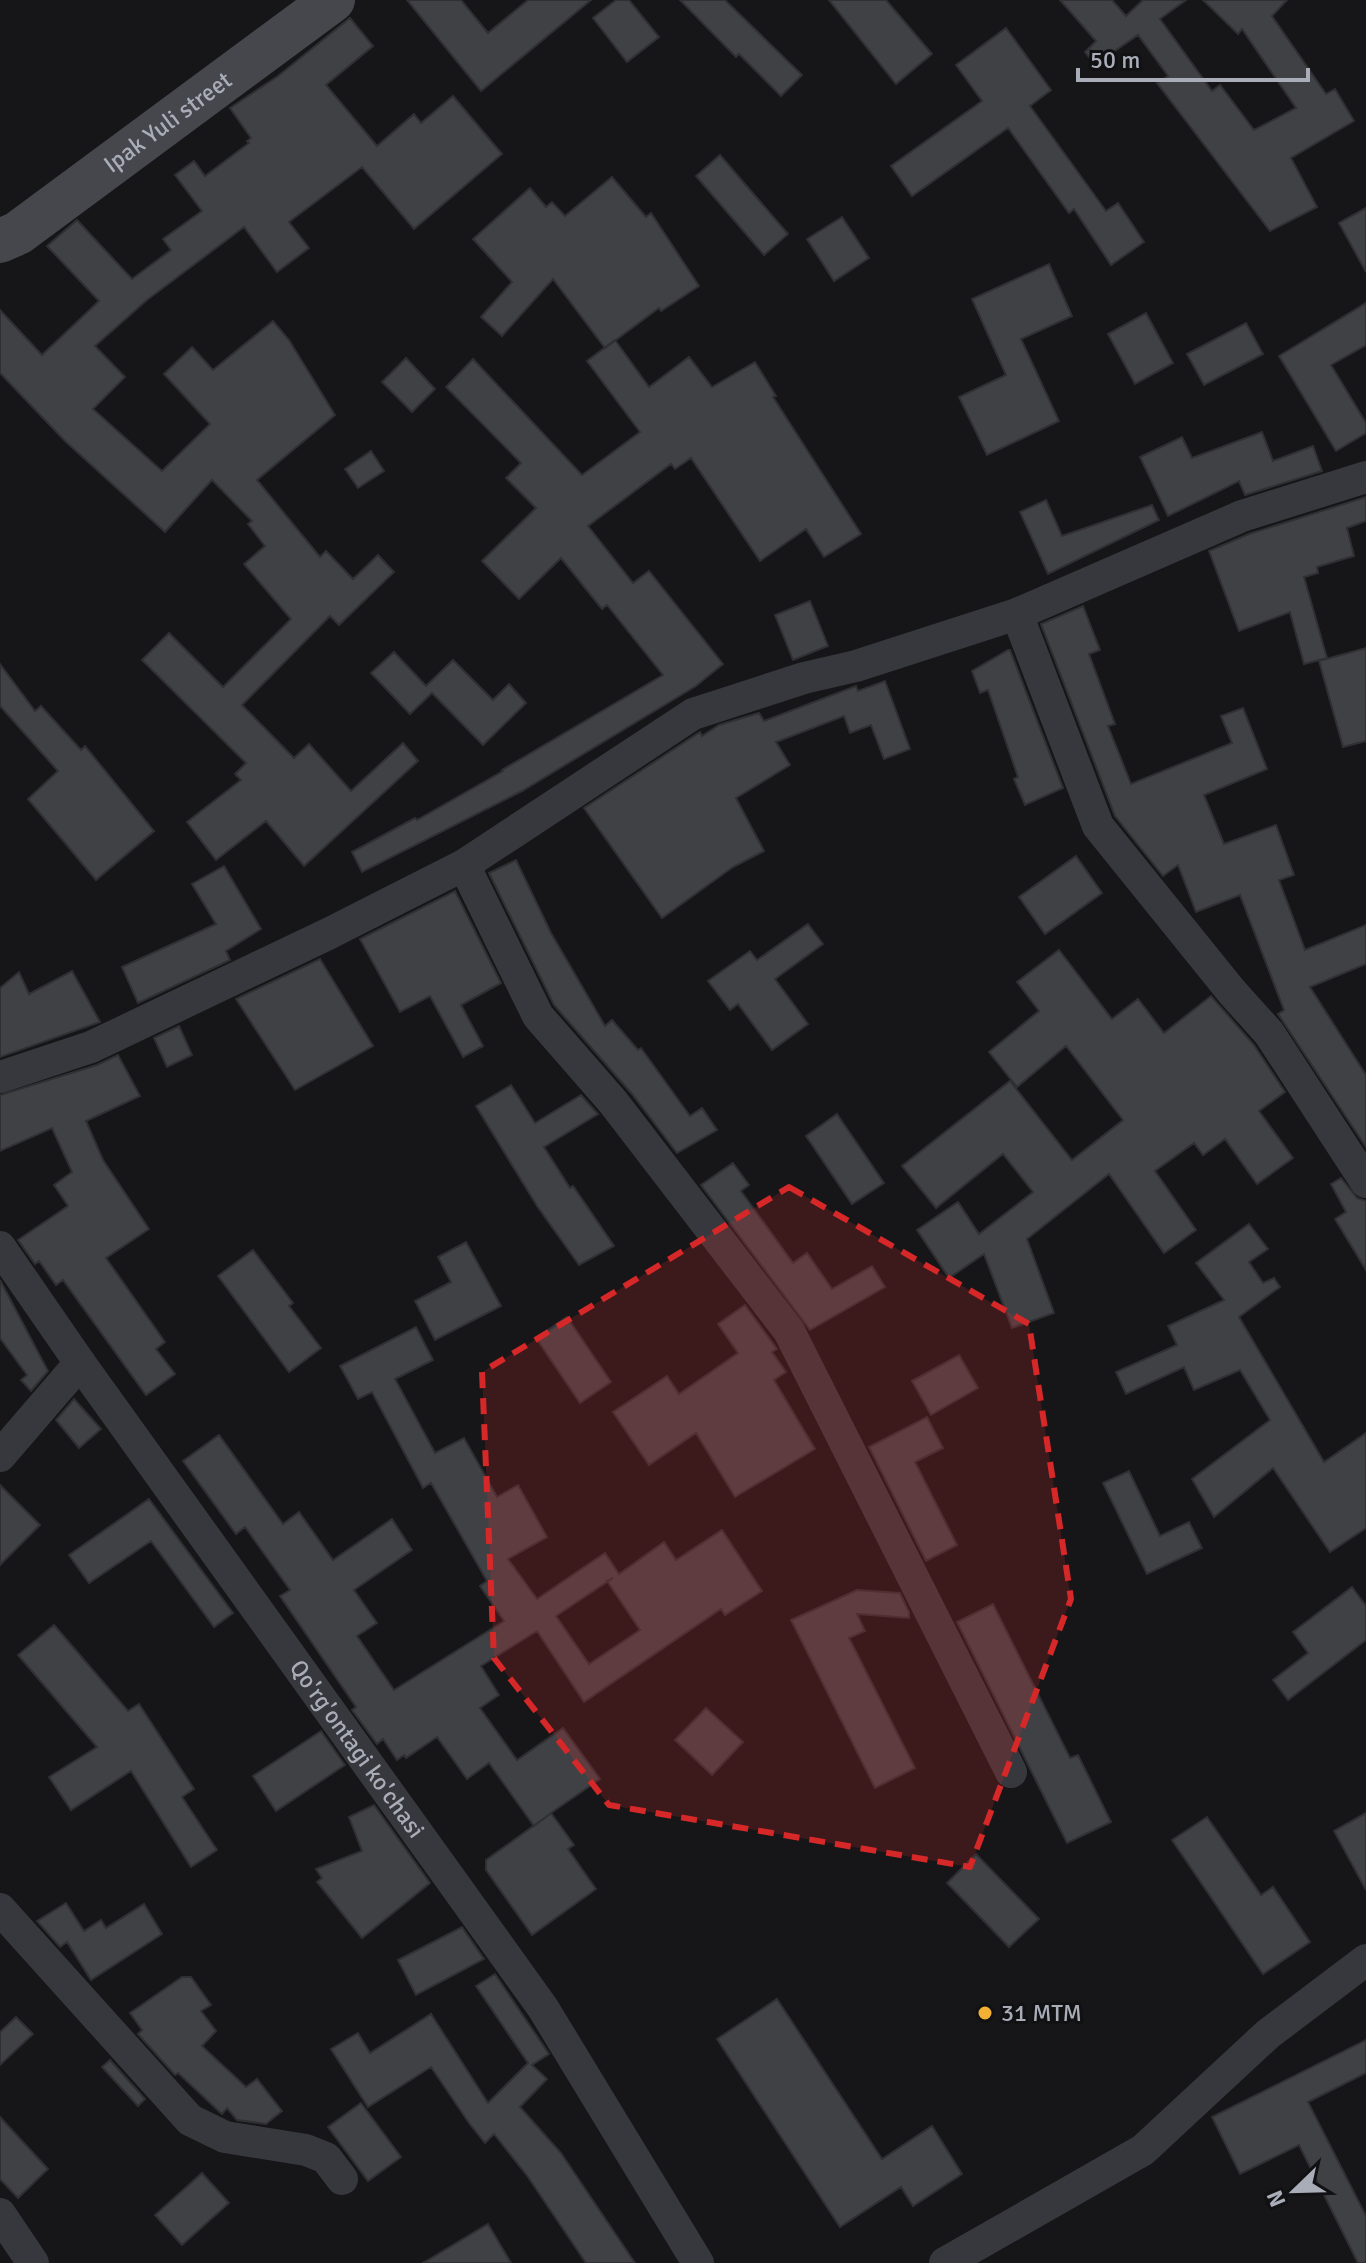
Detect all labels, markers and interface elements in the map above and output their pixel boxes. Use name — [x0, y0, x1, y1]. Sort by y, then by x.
scale bar — [1078, 32, 1308, 82]
text: 50 m — [1090, 45, 1140, 75]
street label: Ipak Yuli street — [98, 65, 238, 179]
street label: Qo'rg'ontagi ko'chasi — [283, 1654, 431, 1844]
place label: 31 MTM — [1001, 1998, 1082, 2028]
marker: 31 MTM — [976, 2004, 994, 2022]
north arrow — [1254, 2151, 1334, 2231]
text: N — [1261, 2186, 1291, 2211]

